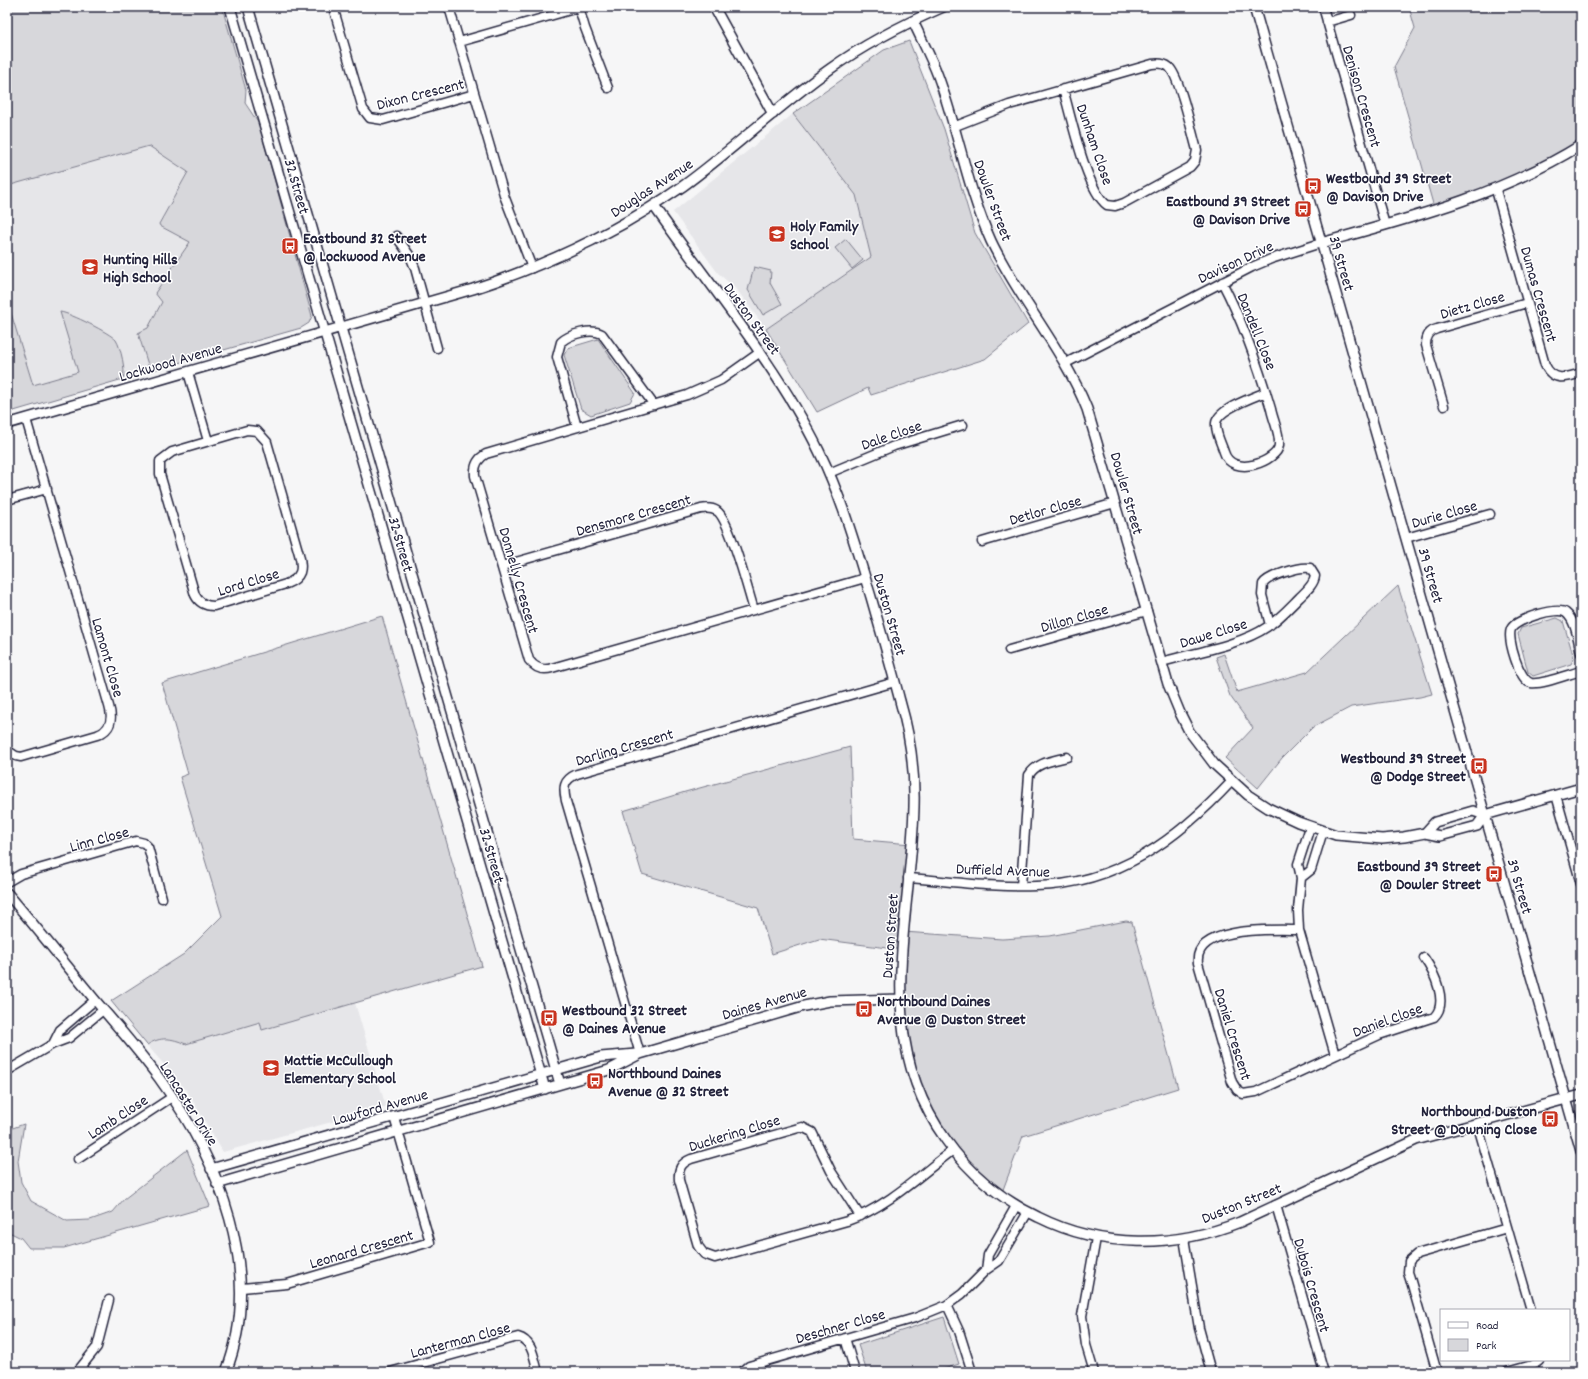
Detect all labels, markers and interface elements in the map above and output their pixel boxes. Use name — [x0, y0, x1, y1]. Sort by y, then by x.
street label: Denison Crescent — [1335, 43, 1386, 150]
street label: Dixon Crescent — [374, 73, 467, 117]
street label: Dunham Close — [1069, 101, 1118, 189]
street label: Douglas Avenue — [606, 154, 698, 225]
street label: 32 Street — [277, 156, 314, 217]
street label: Dowler Street — [966, 157, 1017, 245]
place label: Westbound 39 Street @ Davison Drive — [1326, 168, 1451, 209]
bus stop icon: Westbound 39 Street @ Davison Drive — [1303, 176, 1323, 196]
place label: Eastbound 39 Street @ Davison Drive — [1166, 191, 1290, 232]
bus stop icon: Eastbound 39 Street @ Davison Drive — [1293, 199, 1313, 219]
place label: Holy Family School — [790, 216, 860, 257]
school or university icon: Holy Family School — [767, 224, 787, 244]
place label: Eastbound 32 Street @ Lockwood Avenue — [303, 228, 427, 269]
street label: 39 Street — [1322, 233, 1360, 294]
bus stop icon: Eastbound 32 Street @ Lockwood Avenue — [280, 236, 300, 256]
street label: Davison Drive — [1194, 236, 1278, 291]
street label: Dumas Crescent — [1513, 244, 1562, 345]
place label: Hunting Hills High School — [103, 249, 178, 290]
school or university icon: Hunting Hills High School — [80, 257, 100, 277]
street label: Duston Street — [717, 278, 785, 361]
street label: Dietz Close — [1438, 286, 1508, 327]
street label: Dandell Close — [1230, 290, 1282, 374]
street label: Lockwood Avenue — [116, 338, 225, 389]
street label: Dale Close — [858, 415, 925, 457]
street label: Dowler Street — [1103, 450, 1148, 538]
street label: Densmore Crescent — [574, 489, 694, 544]
street label: Detlor Close — [1007, 490, 1085, 533]
street label: Durie Close — [1409, 495, 1480, 536]
street label: 32 Street — [381, 514, 418, 575]
street label: Donnelly Crescent — [491, 525, 544, 636]
street label: 39 Street — [1411, 545, 1449, 606]
street label: Lord Close — [215, 563, 282, 604]
street label: Duston Street — [866, 571, 911, 659]
street label: Dillon Close — [1038, 599, 1111, 640]
street label: Dawe Close — [1177, 613, 1250, 656]
street label: Lamont Close — [84, 615, 129, 700]
street label: Darling Crescent — [573, 723, 676, 773]
place label: Westbound 39 Street @ Dodge Street — [1341, 748, 1466, 789]
bus stop icon: Westbound 39 Street @ Dodge Street — [1469, 756, 1489, 776]
street label: Linn Close — [67, 821, 132, 859]
street label: 32 Street — [472, 825, 509, 886]
place label: Eastbound 39 Street @ Dowler Street — [1357, 856, 1481, 897]
street label: 39 Street — [1500, 856, 1538, 917]
street label: Duffield Avenue — [955, 858, 1050, 885]
bus stop icon: Eastbound 39 Street @ Dowler Street — [1484, 864, 1504, 884]
street label: Duston Street — [877, 893, 906, 979]
street label: Daines Avenue — [720, 981, 810, 1027]
street label: Daniel Crescent — [1207, 986, 1257, 1084]
place label: Northbound Daines Avenue @ Duston Street — [877, 991, 1026, 1032]
street label: Daniel Close — [1350, 998, 1426, 1045]
bus stop icon: Northbound Daines Avenue @ Duston Street — [854, 999, 874, 1019]
place label: Westbound 32 Street @ Daines Avenue — [562, 1000, 687, 1041]
bus stop icon: Westbound 32 Street @ Daines Avenue — [539, 1008, 559, 1028]
place label: Mattie McCullough Elementary School — [284, 1050, 396, 1091]
street label: Lancaster Drive — [153, 1058, 223, 1151]
school or university icon: Mattie McCullough Elementary School — [261, 1058, 281, 1078]
place label: Northbound Daines Avenue @ 32 Street — [608, 1063, 729, 1104]
bus stop icon: Northbound Daines Avenue @ 32 Street — [585, 1071, 605, 1091]
street label: Lawford Avenue — [330, 1084, 431, 1133]
street label: Lamb Close — [83, 1090, 153, 1146]
place label: Northbound Duston Street @ Downing Close — [1391, 1101, 1537, 1142]
bus stop icon: Northbound Duston Street @ Downing Close — [1540, 1109, 1560, 1129]
street label: Duckering Close — [686, 1110, 783, 1159]
street label: Duston Street — [1198, 1178, 1286, 1231]
street label: Leonard Crescent — [307, 1225, 416, 1276]
street label: Dubois Crescent — [1286, 1236, 1335, 1336]
street label: Deschner Close — [793, 1304, 888, 1351]
legend — [1440, 1309, 1570, 1361]
street label: Lanterman Close — [408, 1317, 513, 1366]
text: Road — [1476, 1318, 1498, 1335]
text: Park — [1476, 1338, 1497, 1355]

